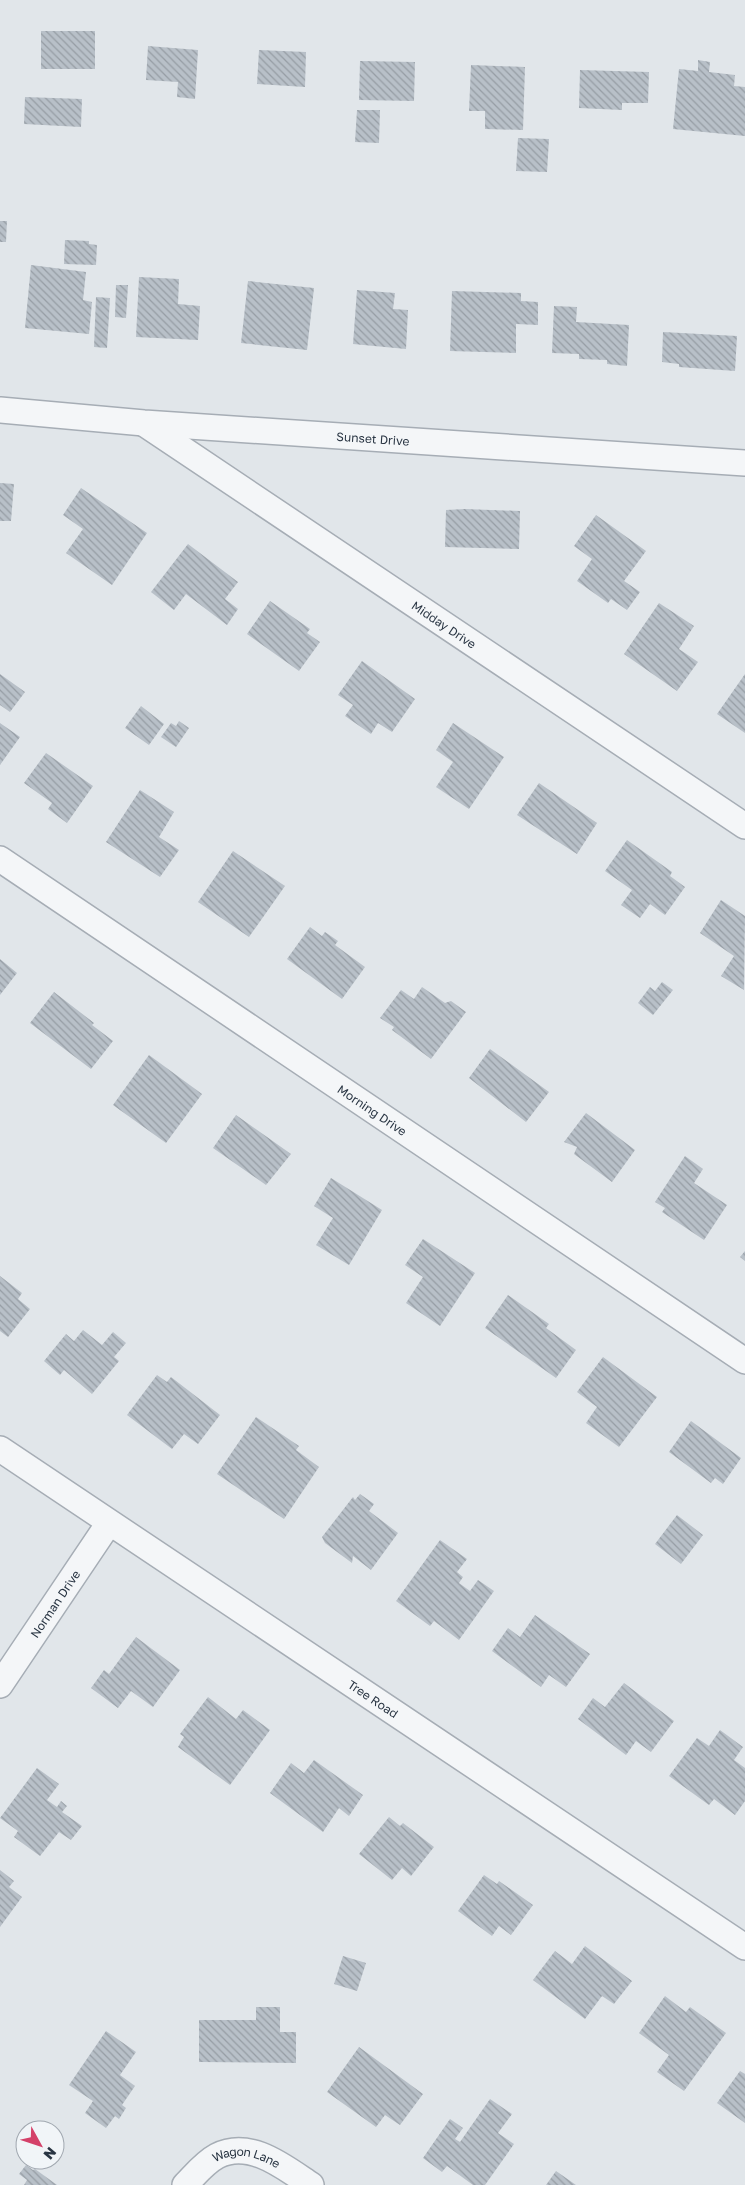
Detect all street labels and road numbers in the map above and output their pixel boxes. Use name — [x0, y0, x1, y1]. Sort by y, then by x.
street label: Sunset Drive — [336, 428, 410, 448]
street label: Midday Drive — [409, 597, 479, 651]
street label: Morning Drive — [335, 1081, 410, 1139]
street label: Norman Drive — [27, 1567, 83, 1640]
street label: Tree Road — [345, 1676, 401, 1721]
street label: Wagon Lane — [209, 2143, 283, 2171]

